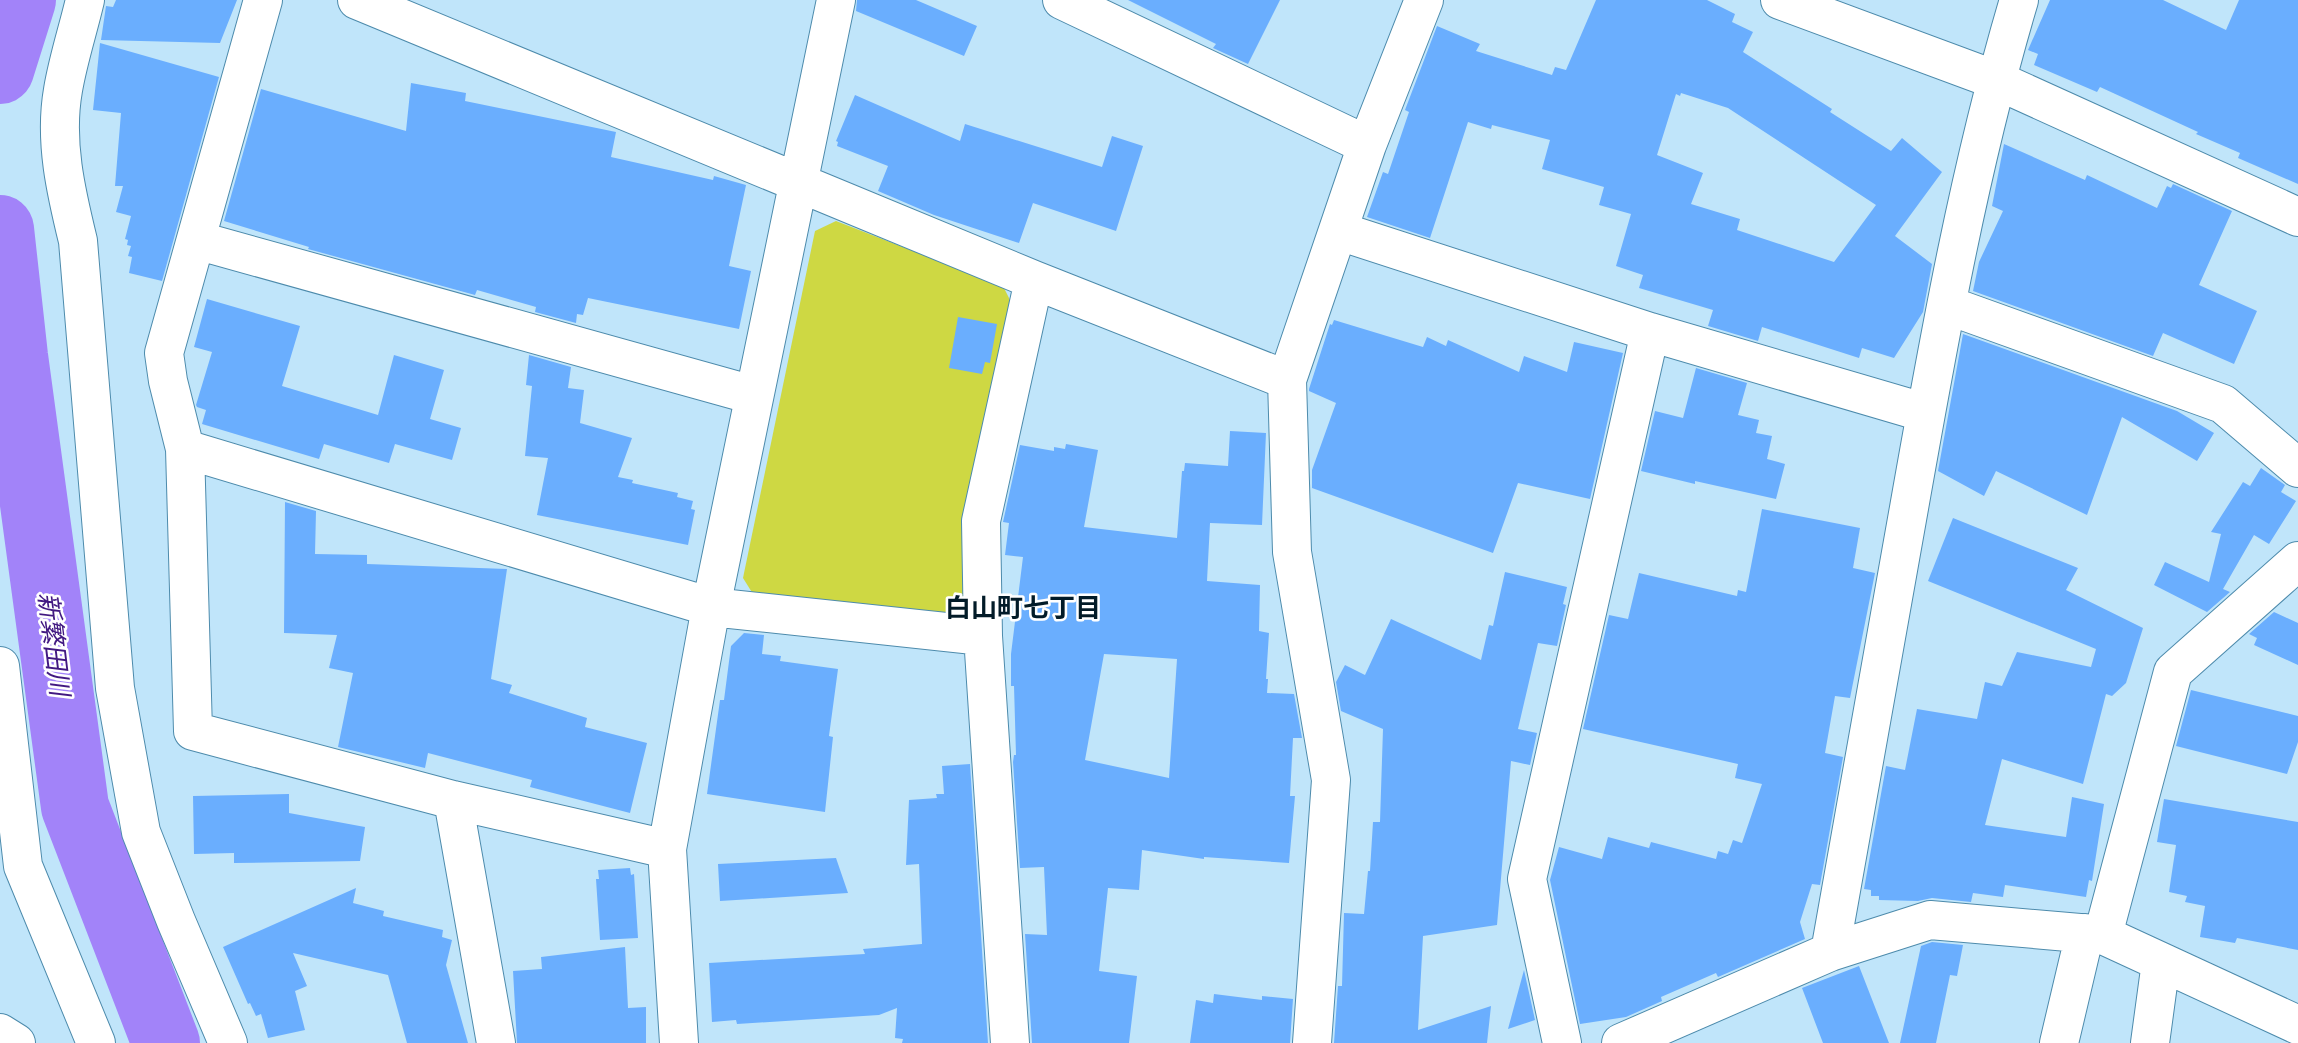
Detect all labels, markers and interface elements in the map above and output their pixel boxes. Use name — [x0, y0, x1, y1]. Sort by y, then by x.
water label: 新繁田川 — [33, 591, 76, 700]
district label: 白山町七丁目 — [945, 593, 1101, 623]

